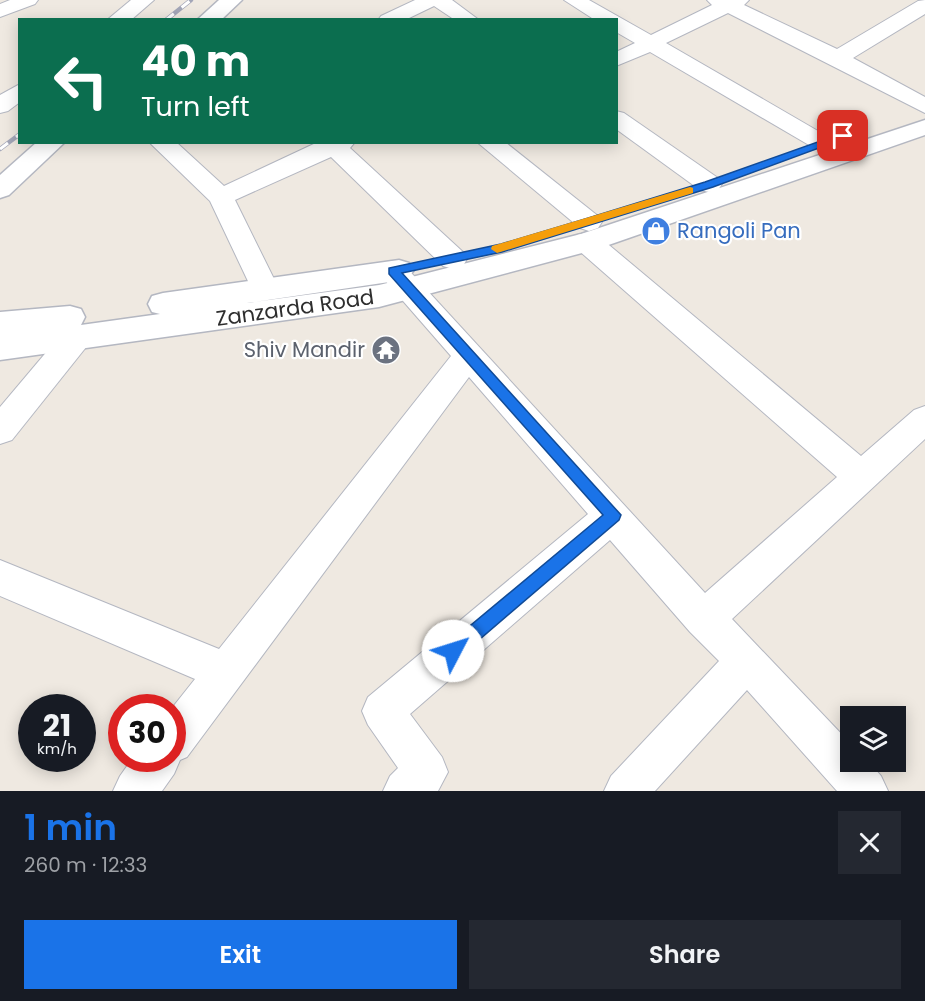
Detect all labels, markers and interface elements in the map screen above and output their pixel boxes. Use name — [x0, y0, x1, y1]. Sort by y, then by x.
text: 40 m — [141, 32, 250, 91]
icon: left — [42, 42, 120, 120]
text: Turn left — [141, 88, 250, 125]
pin — [817, 110, 868, 161]
icon: arrive — [826, 119, 859, 152]
shop icon: Rangoli Pan — [640, 215, 672, 247]
place label: Rangoli Pan — [677, 216, 801, 245]
street label: Zanzarda Road — [214, 282, 376, 333]
temple icon: Shiv Mandir — [370, 334, 402, 366]
place label: Shiv Mandir — [244, 335, 365, 364]
position arrow — [421, 619, 485, 683]
speed limit sign: 30 — [108, 694, 186, 772]
text: 21 — [43, 704, 71, 747]
map controls — [840, 706, 906, 772]
button: layers — [840, 706, 906, 772]
text: km/h — [37, 738, 77, 759]
text: 1 min — [24, 802, 117, 853]
button: close — [838, 811, 901, 874]
text: 260 m · 12:33 — [24, 851, 147, 879]
button: Exit — [24, 920, 457, 989]
button: Share — [469, 920, 901, 989]

